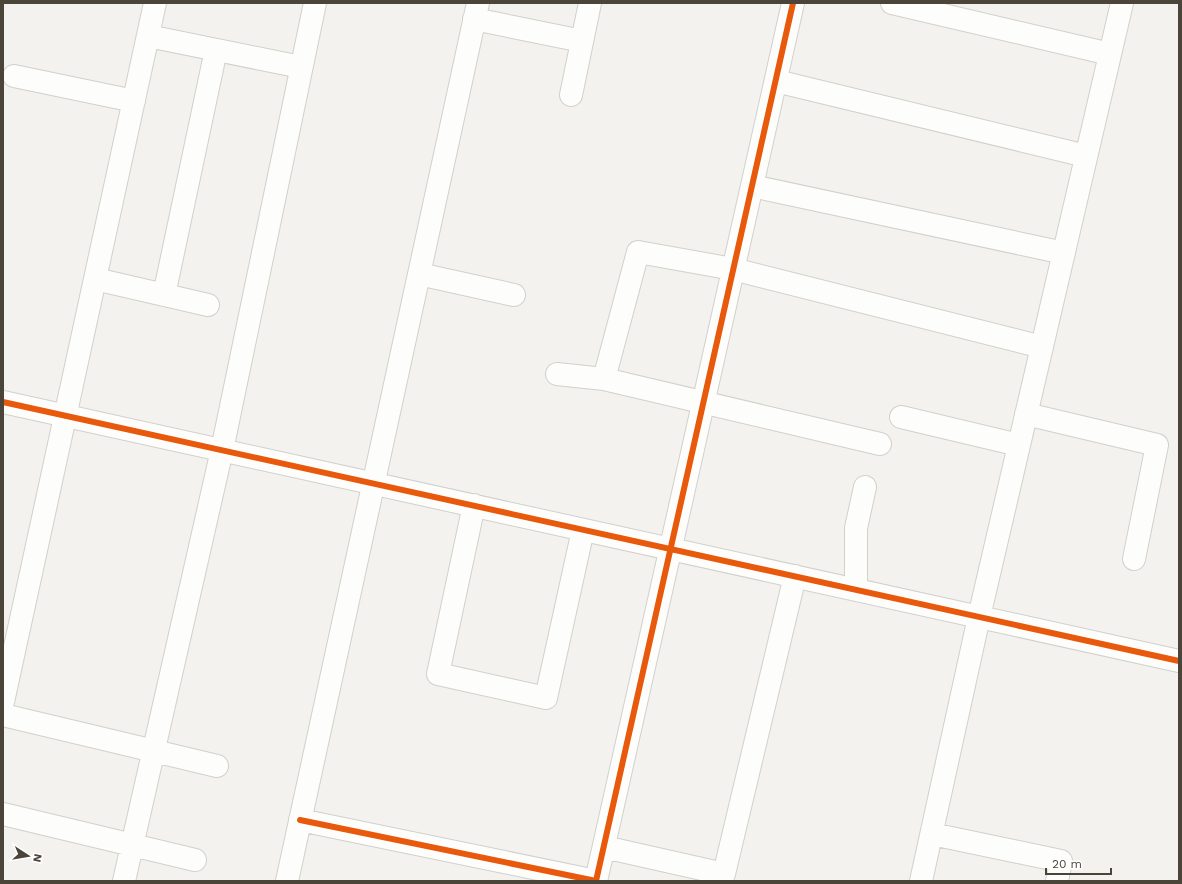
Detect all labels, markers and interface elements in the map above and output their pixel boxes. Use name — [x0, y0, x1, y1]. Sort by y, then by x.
north arrow — [8, 836, 48, 876]
scale bar — [1046, 850, 1111, 876]
text: N — [30, 853, 44, 863]
text: 20 m — [1052, 857, 1082, 871]

